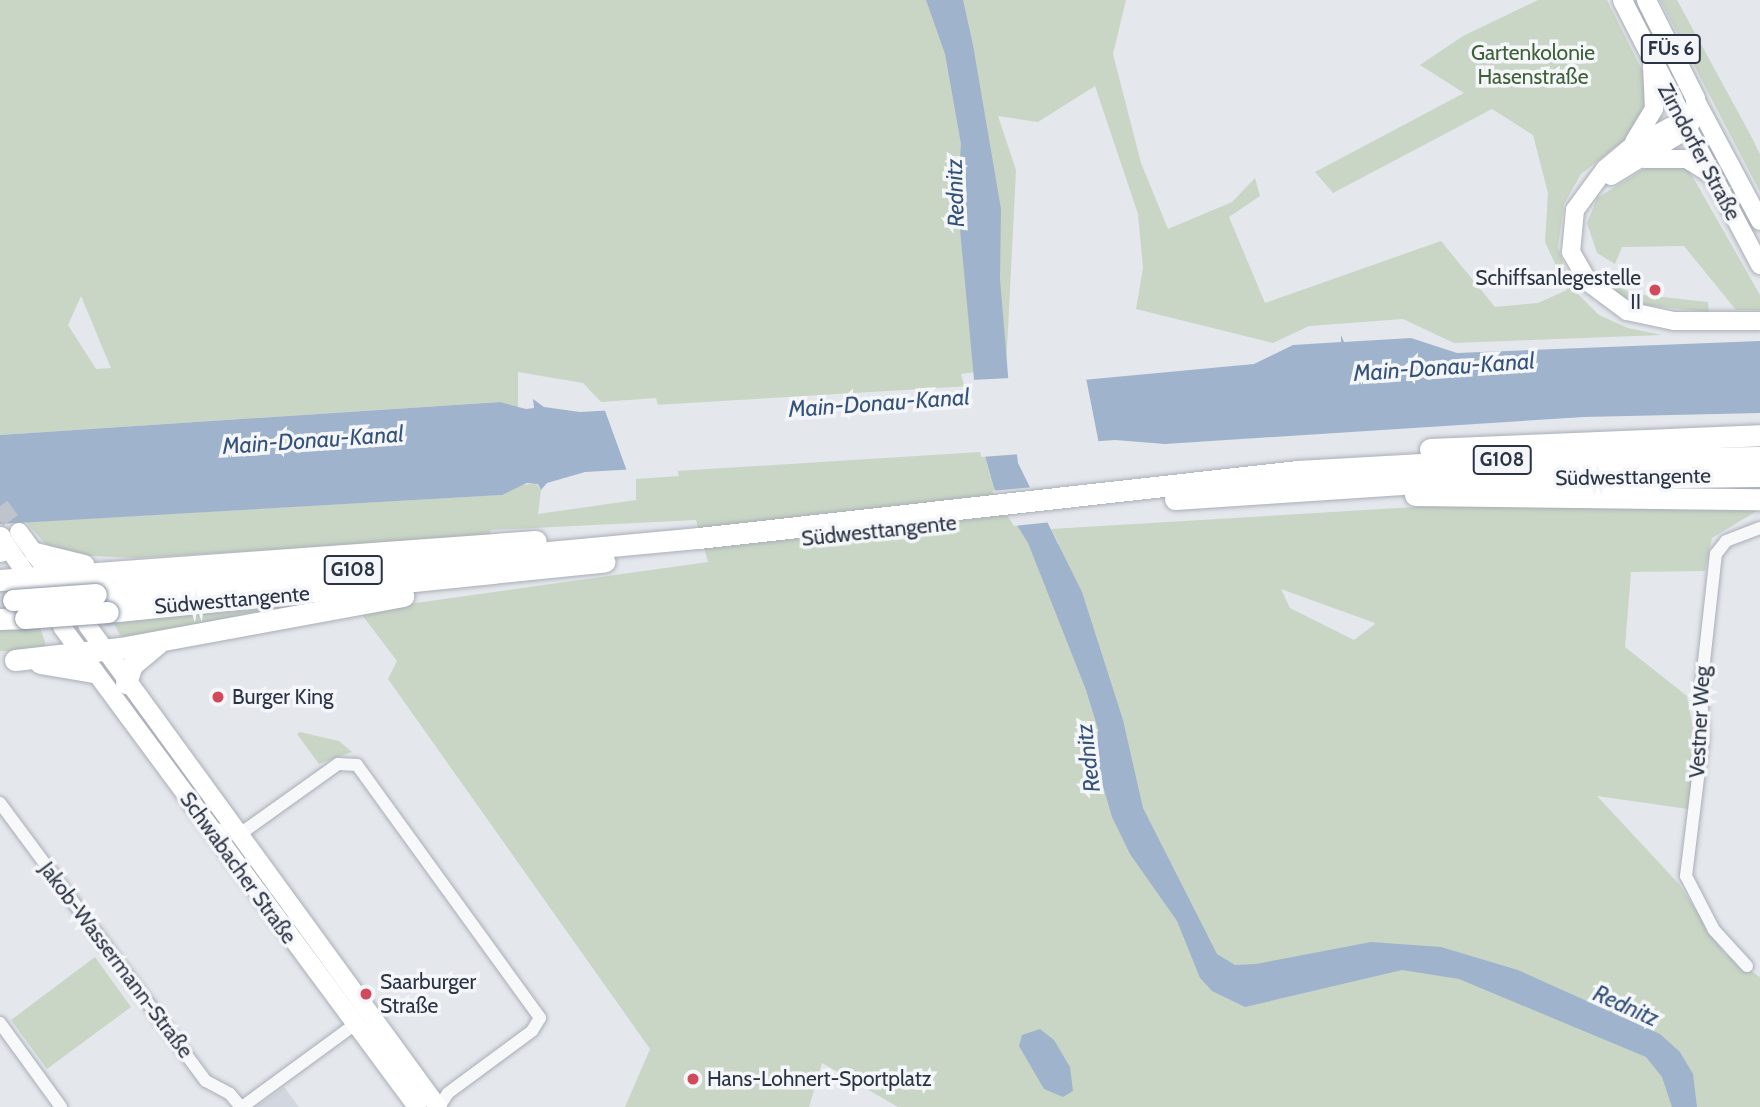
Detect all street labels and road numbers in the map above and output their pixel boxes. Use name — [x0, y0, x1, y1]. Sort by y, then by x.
road number: FÜs 6 — [1640, 34, 1702, 64]
street label: Zirndorfer Straße — [1652, 79, 1746, 225]
road number: G108 — [1472, 444, 1532, 475]
street label: Südwesttangente — [1555, 463, 1711, 491]
street label: Südwesttangente — [800, 510, 958, 552]
road number: G108 — [323, 554, 383, 586]
street label: Südwesttangente — [153, 581, 311, 619]
street label: Vestner Weg — [1684, 665, 1716, 779]
street label: Schwabacher Straße — [175, 787, 301, 949]
street label: Jakob-Wassermann-Straße — [34, 857, 198, 1063]

